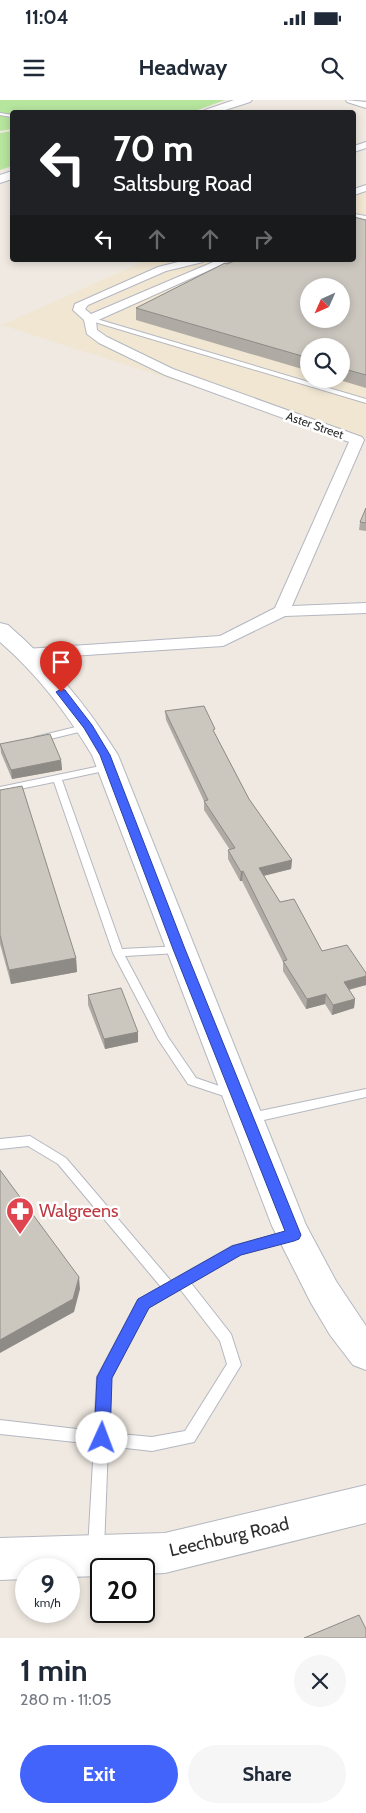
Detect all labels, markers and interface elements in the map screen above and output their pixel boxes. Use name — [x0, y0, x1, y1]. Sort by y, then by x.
text: 11:04 — [25, 6, 68, 29]
icon: menu — [20, 54, 48, 82]
text: Headway — [139, 54, 227, 81]
icon: search — [318, 54, 346, 82]
text: 70 m — [113, 127, 194, 170]
icon: left — [30, 130, 95, 195]
text: Saltsburg Road — [113, 170, 252, 197]
icon: left — [90, 225, 118, 253]
icon: ahead — [143, 225, 171, 253]
icon: ahead — [196, 225, 224, 253]
icon: right — [249, 225, 277, 253]
north arrow — [300, 278, 350, 328]
map controls — [300, 278, 350, 388]
button: search — [300, 338, 350, 388]
street label: Aster Street — [284, 408, 346, 442]
pin — [40, 641, 82, 692]
icon: arrive — [47, 648, 75, 676]
pharmacy icon: Walgreens — [5, 1196, 35, 1235]
place label: Walgreens — [39, 1200, 119, 1222]
position arrow — [75, 1411, 127, 1463]
street label: Leechburg Road — [167, 1513, 291, 1561]
speed limit sign: 20 — [90, 1558, 155, 1623]
text: 9 — [40, 1569, 55, 1599]
text: km/h — [34, 1595, 61, 1610]
text: 1 min — [20, 1652, 88, 1689]
button: close — [294, 1655, 346, 1707]
text: 280 m · 11:05 — [20, 1690, 111, 1709]
button: Exit — [20, 1745, 178, 1803]
button: Share — [188, 1745, 346, 1803]

